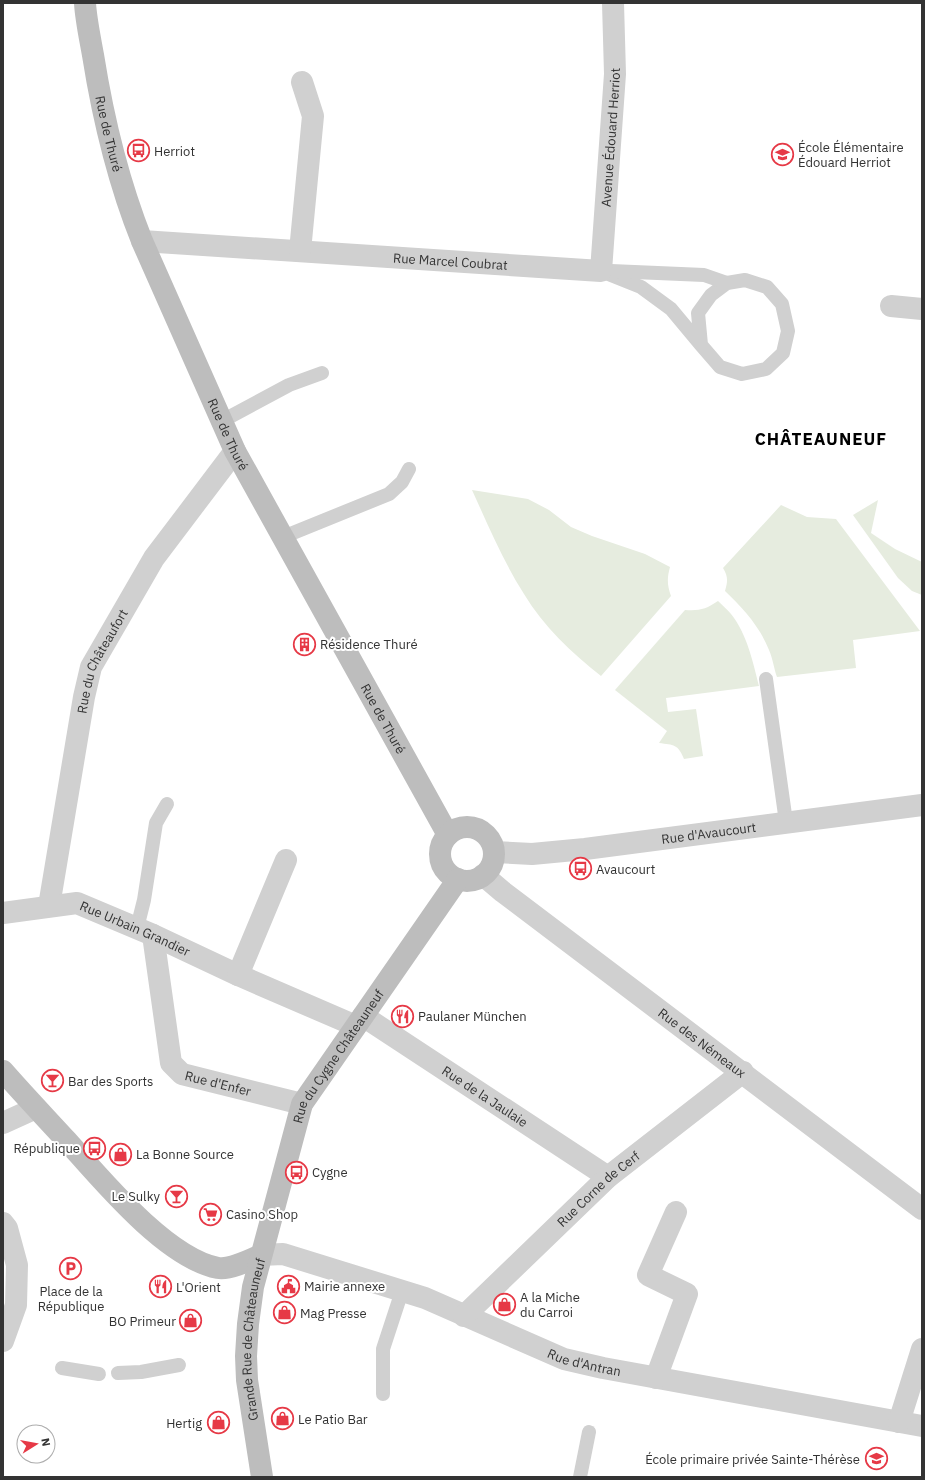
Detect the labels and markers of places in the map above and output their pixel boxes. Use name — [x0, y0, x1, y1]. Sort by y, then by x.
bus stop icon: Herriot — [125, 138, 151, 164]
place label: École Élémentaire Édouard Herriot — [798, 139, 904, 171]
school or university icon: École Élémentaire Édouard Herriot — [770, 141, 796, 167]
place label: Herriot — [154, 143, 195, 160]
building icon: Résidence Thuré — [292, 631, 318, 657]
place label: Résidence Thuré — [320, 636, 418, 653]
bus stop icon: Avaucourt — [568, 856, 594, 882]
place label: Avaucourt — [596, 861, 655, 878]
restaurant icon: Paulaner München — [390, 1003, 416, 1029]
place label: Paulaner München — [418, 1008, 527, 1025]
bar icon: Bar des Sports — [40, 1068, 66, 1094]
place label: Bar des Sports — [68, 1073, 153, 1090]
bus stop icon: République — [82, 1135, 108, 1161]
place label: République — [13, 1140, 80, 1157]
shop icon: La Bonne Source — [107, 1141, 133, 1167]
place label: La Bonne Source — [136, 1146, 234, 1163]
bus stop icon: Cygne — [284, 1159, 310, 1185]
place label: Cygne — [312, 1164, 348, 1181]
bar icon: Le Sulky — [163, 1183, 189, 1209]
place label: Le Sulky — [112, 1188, 161, 1205]
supermarket icon: Casino Shop — [198, 1201, 224, 1227]
place label: Casino Shop — [226, 1206, 298, 1223]
parking icon: Place de la République — [58, 1256, 84, 1282]
public building icon: Mairie annexe — [275, 1273, 301, 1299]
restaurant icon: L'Orient — [148, 1274, 174, 1300]
place label: Mairie annexe — [304, 1278, 385, 1295]
place label: L'Orient — [176, 1279, 221, 1296]
place label: Place de la République — [38, 1283, 104, 1315]
place label: A la Miche du Carroi — [520, 1289, 580, 1321]
shop icon: A la Miche du Carroi — [492, 1291, 518, 1317]
shop icon: Mag Presse — [272, 1300, 298, 1326]
place label: Mag Presse — [300, 1305, 367, 1322]
shop icon: BO Primeur — [178, 1308, 204, 1334]
place label: BO Primeur — [109, 1313, 176, 1330]
shop icon: Le Patio Bar — [270, 1406, 296, 1432]
shop icon: Hertig — [205, 1410, 231, 1436]
place label: Le Patio Bar — [298, 1411, 368, 1428]
place label: Hertig — [166, 1415, 202, 1432]
school or university icon: École primaire privée Sainte-Thérèse — [863, 1446, 889, 1472]
place label: École primaire privée Sainte-Thérèse — [645, 1451, 860, 1468]

